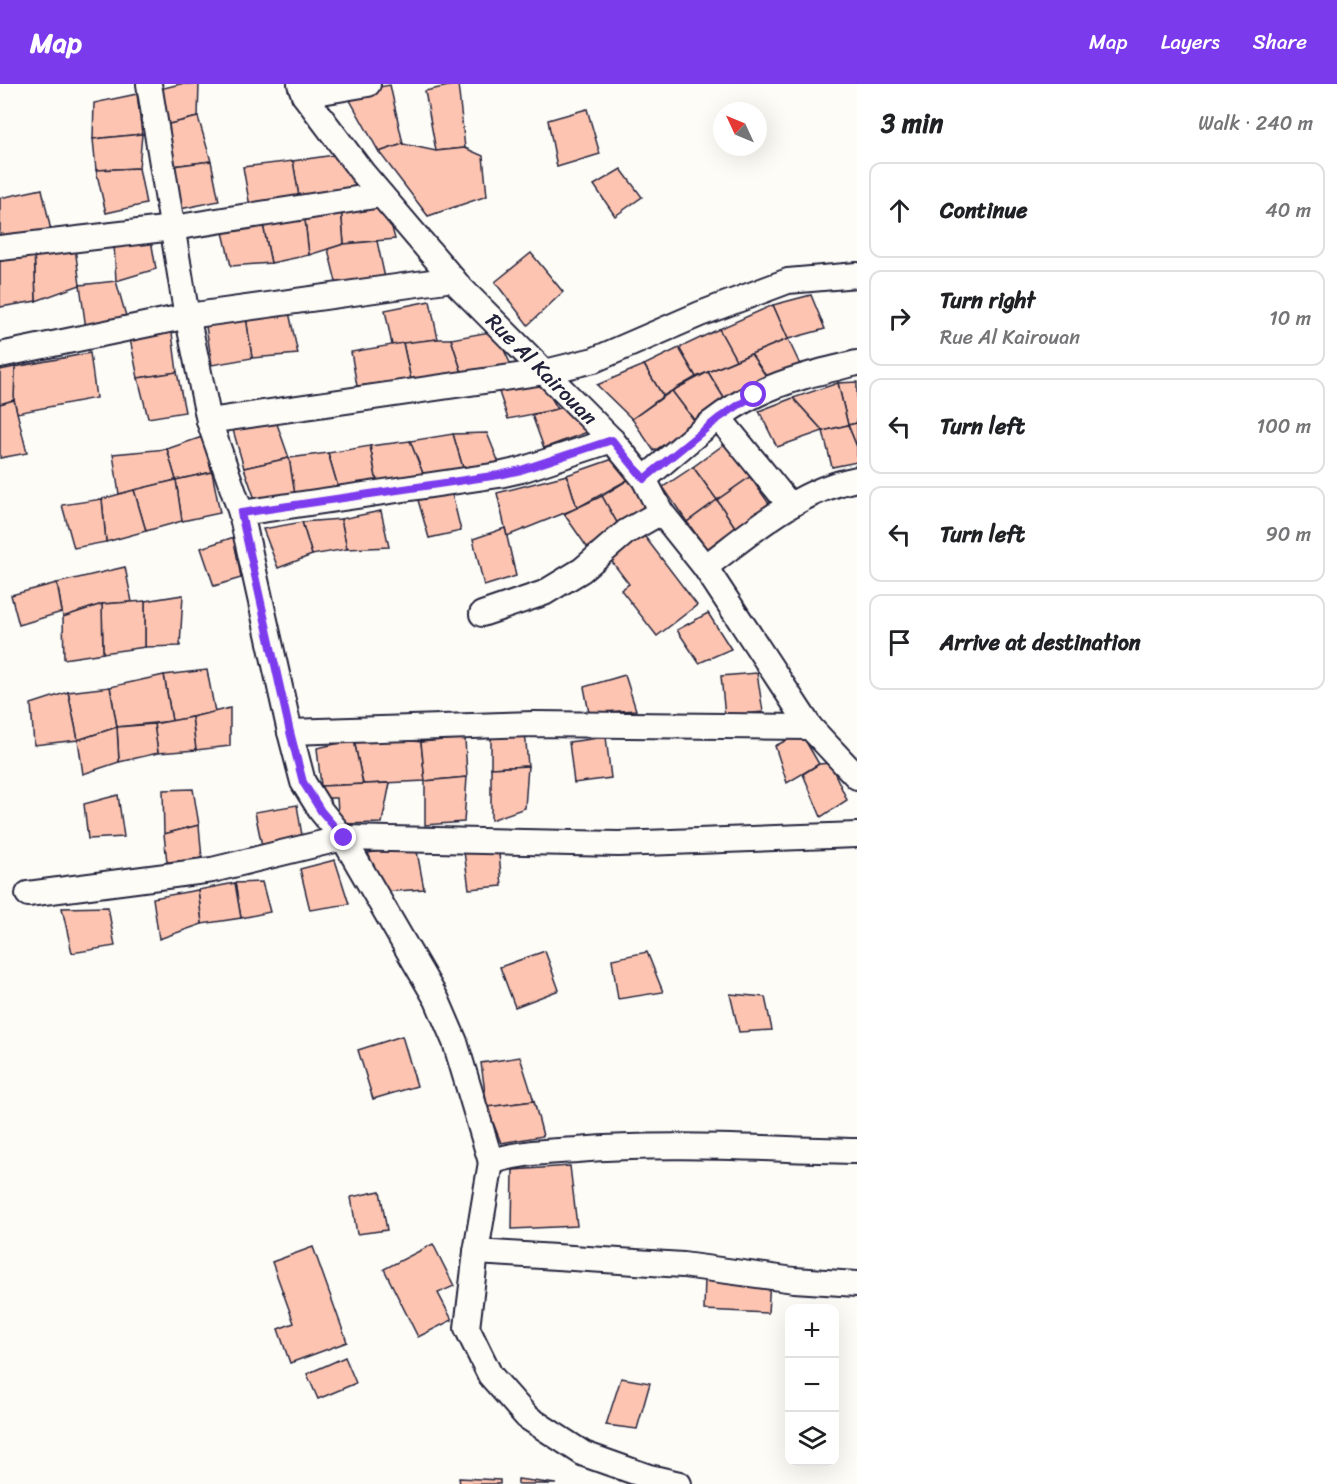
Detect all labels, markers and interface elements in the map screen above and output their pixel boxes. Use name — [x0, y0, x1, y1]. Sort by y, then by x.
text: Map — [30, 18, 82, 67]
text: Map — [1089, 23, 1128, 61]
text: Layers — [1161, 23, 1220, 61]
text: Share — [1253, 23, 1307, 61]
text: 3 min — [881, 100, 943, 146]
north arrow — [713, 102, 767, 156]
text: Walk · 240 m — [1198, 106, 1313, 141]
text: Continue — [940, 191, 1028, 230]
text: 40 m — [1265, 193, 1311, 228]
icon: ahead — [883, 194, 916, 227]
text: Turn right — [940, 281, 1035, 320]
text: 10 m — [1269, 301, 1311, 336]
icon: right — [883, 302, 916, 335]
street label: Rue Al Kairouan — [476, 304, 607, 435]
text: Rue Al Kairouan — [940, 320, 1080, 355]
route start — [740, 381, 766, 407]
text: Turn left — [940, 407, 1025, 446]
text: 100 m — [1257, 409, 1311, 444]
icon: left — [883, 410, 916, 443]
text: Turn left — [940, 515, 1025, 554]
text: 90 m — [1266, 517, 1311, 552]
icon: left — [883, 518, 916, 551]
text: Arrive at destination — [940, 623, 1141, 662]
icon: arrive — [883, 626, 916, 659]
route end — [330, 824, 356, 850]
map controls — [785, 1304, 839, 1466]
button: + — [785, 1304, 839, 1358]
button: − — [785, 1358, 839, 1412]
button: layers — [785, 1412, 839, 1466]

